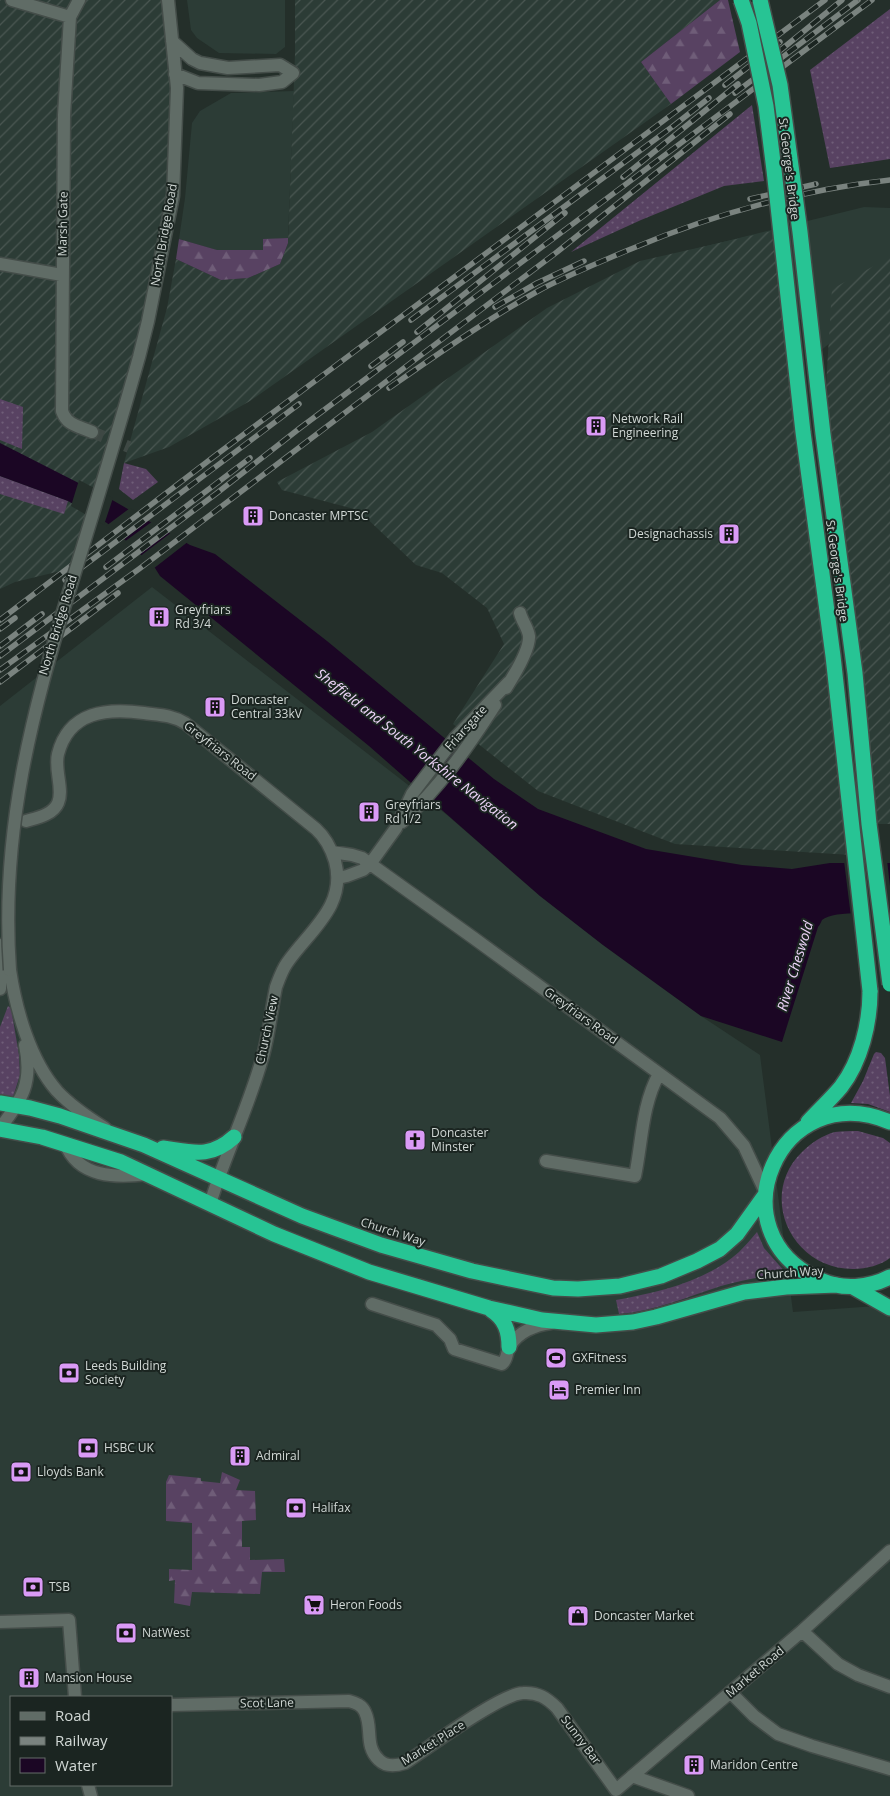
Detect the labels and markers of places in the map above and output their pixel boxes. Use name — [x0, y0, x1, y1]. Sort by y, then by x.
place label: Network Rail Engineering — [612, 410, 683, 441]
building icon: Network Rail Engineering — [584, 414, 608, 438]
building icon: Doncaster MPTSC — [241, 504, 265, 528]
place label: Doncaster MPTSC — [269, 507, 369, 524]
building icon: Designachassis — [717, 522, 741, 546]
place label: Designachassis — [628, 525, 713, 542]
place label: Greyfriars Rd 3/4 — [175, 601, 231, 632]
building icon: Greyfriars Rd 3/4 — [147, 605, 171, 629]
place label: Doncaster Central 33kV — [231, 691, 303, 722]
building icon: Doncaster Central 33kV — [203, 695, 227, 719]
place label: Greyfriars Rd 1/2 — [385, 796, 441, 827]
building icon: Greyfriars Rd 1/2 — [357, 800, 381, 824]
place label: Doncaster Minster — [431, 1124, 488, 1155]
church icon: Doncaster Minster — [403, 1128, 427, 1152]
sports icon: GXFitness — [544, 1346, 568, 1370]
place label: GXFitness — [572, 1349, 627, 1366]
place label: Leeds Building Society — [85, 1357, 167, 1388]
bank icon: Leeds Building Society — [57, 1361, 81, 1385]
hotel icon: Premier Inn — [547, 1378, 571, 1402]
place label: Premier Inn — [575, 1381, 641, 1398]
bank icon: HSBC UK — [76, 1436, 100, 1460]
place label: HSBC UK — [104, 1439, 155, 1456]
building icon: Admiral — [228, 1444, 252, 1468]
place label: Admiral — [256, 1447, 300, 1464]
bank icon: Lloyds Bank — [9, 1460, 33, 1484]
place label: Lloyds Bank — [37, 1463, 104, 1480]
bank icon: Halifax — [284, 1496, 308, 1520]
place label: Halifax — [312, 1499, 351, 1516]
bank icon: TSB — [21, 1575, 45, 1599]
place label: TSB — [49, 1578, 70, 1595]
supermarket icon: Heron Foods — [302, 1593, 326, 1617]
place label: Heron Foods — [330, 1596, 402, 1613]
shop icon: Doncaster Market — [566, 1604, 590, 1628]
place label: Doncaster Market — [594, 1607, 694, 1624]
bank icon: NatWest — [114, 1621, 138, 1645]
place label: NatWest — [142, 1624, 190, 1641]
building icon: Mansion House — [17, 1666, 41, 1690]
place label: Mansion House — [45, 1669, 132, 1686]
building icon: Maridon Centre — [682, 1753, 706, 1777]
place label: Maridon Centre — [710, 1756, 798, 1773]

